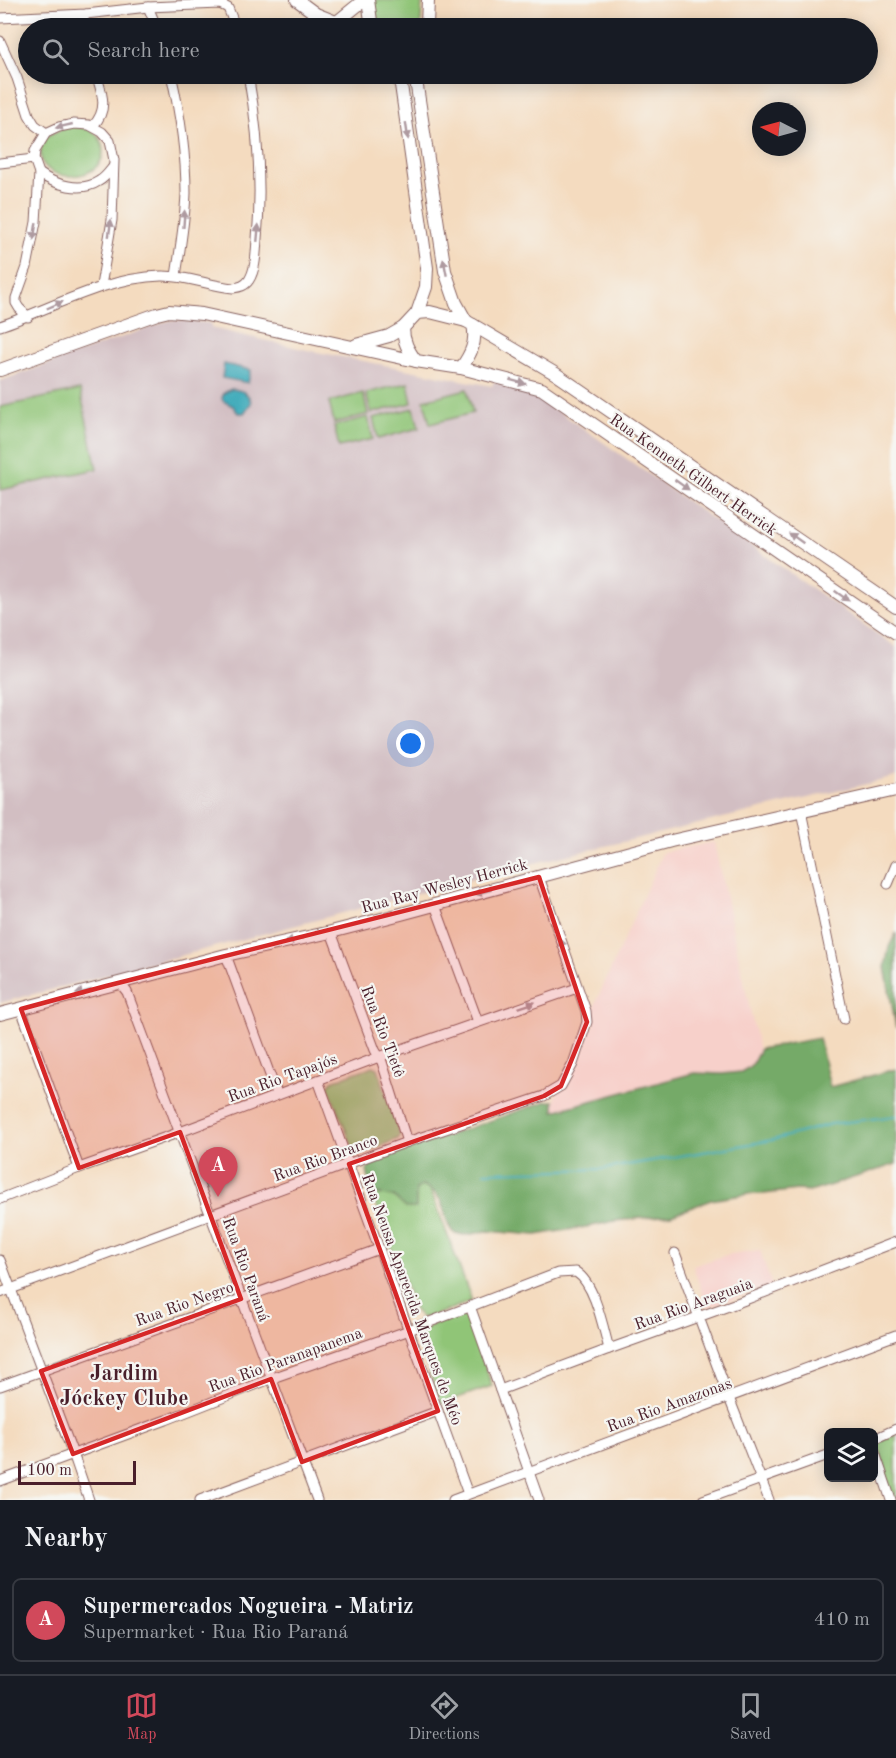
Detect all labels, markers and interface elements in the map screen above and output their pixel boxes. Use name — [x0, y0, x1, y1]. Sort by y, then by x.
search box — [18, 18, 878, 84]
icon: search — [39, 35, 72, 68]
text: Search here — [87, 40, 200, 62]
north arrow — [752, 102, 806, 156]
one-way arrow — [403, 121, 412, 140]
one-way arrow — [55, 122, 74, 132]
one-way arrow — [179, 209, 189, 228]
one-way arrow — [106, 218, 115, 237]
one-way arrow — [30, 222, 39, 241]
one-way arrow — [253, 223, 263, 242]
one-way arrow — [440, 257, 449, 276]
one-way arrow — [46, 301, 63, 310]
one-way arrow — [509, 378, 527, 387]
street label: Rua Kenneth Gilbert Herrick — [606, 412, 779, 540]
one-way arrow — [674, 479, 690, 490]
one-way arrow — [788, 532, 804, 544]
one-way arrow — [834, 590, 850, 602]
your location — [396, 729, 425, 758]
street label: Rua Ray Wesley Herrick — [360, 857, 529, 917]
one-way arrow — [474, 888, 492, 898]
one-way arrow — [284, 936, 303, 945]
one-way arrow — [558, 938, 567, 956]
street label: Rua Rio Tietê — [357, 984, 407, 1080]
one-way arrow — [75, 988, 93, 997]
one-way arrow — [518, 999, 536, 1009]
street label: Rua Rio Tapajós — [226, 1052, 340, 1106]
street label: Rua Rio Branco — [271, 1133, 380, 1185]
pin: A — [198, 1148, 238, 1197]
street label: Rua Neusa Aparecida Marques de Méo — [358, 1172, 464, 1428]
street label: Rua Rio Paraná — [219, 1215, 271, 1324]
street label: Rua Rio Araguaia — [632, 1276, 755, 1334]
street label: Rua Rio Negro — [133, 1280, 236, 1330]
street label: Rua Rio Paranapanema — [207, 1326, 365, 1396]
district label: Jardim Jóckey Clube — [59, 1363, 189, 1410]
street label: Rua Rio Amazonas — [605, 1376, 734, 1436]
map controls — [824, 1428, 878, 1482]
button: layers — [824, 1428, 878, 1482]
scale bar — [18, 1458, 136, 1486]
text: 100 m — [27, 1463, 72, 1479]
text: Nearby — [24, 1526, 108, 1552]
text: Supermercados Nogueira - Matriz — [83, 1596, 413, 1618]
text: A — [38, 1610, 53, 1630]
text: 410 m — [814, 1610, 870, 1630]
text: Supermarket · Rua Rio Paraná — [83, 1623, 348, 1643]
tab: Map — [125, 1689, 158, 1745]
tab: Directions — [409, 1689, 480, 1745]
tab: Saved — [730, 1689, 771, 1745]

